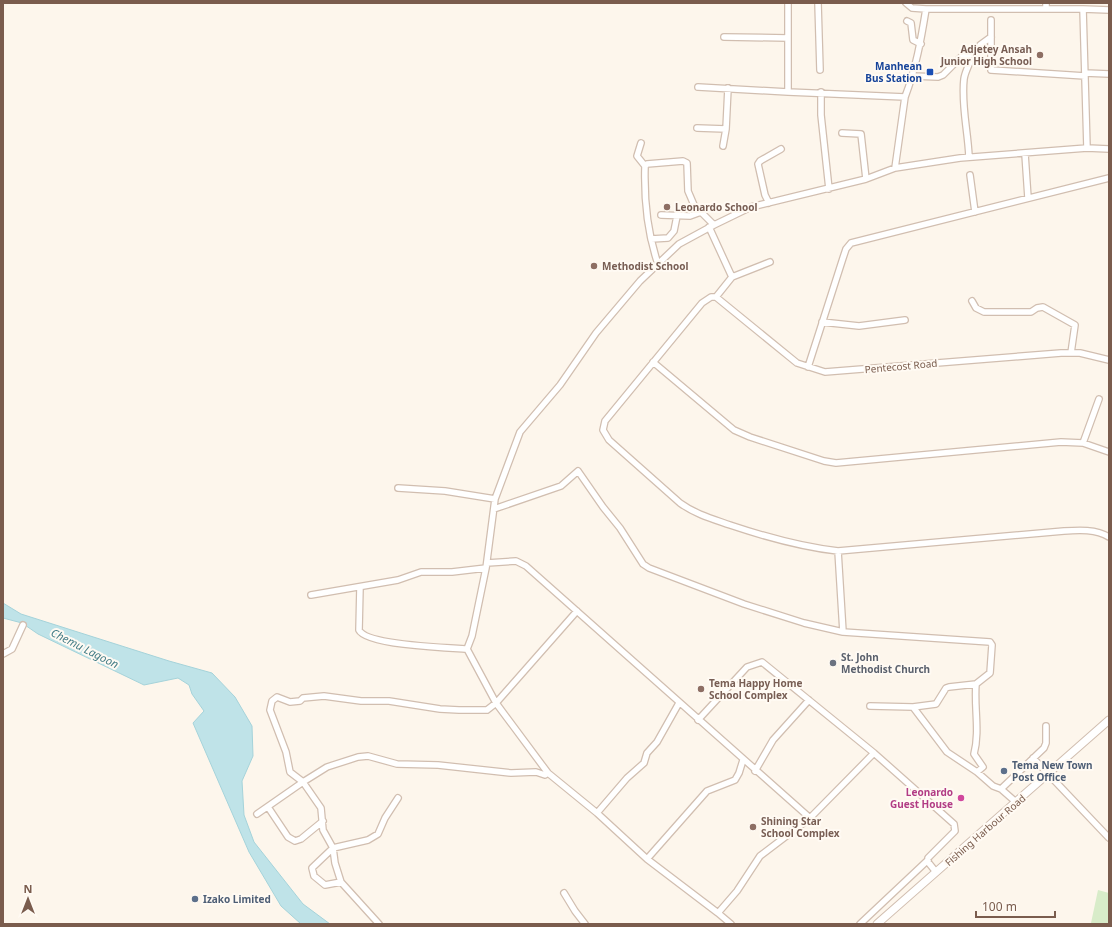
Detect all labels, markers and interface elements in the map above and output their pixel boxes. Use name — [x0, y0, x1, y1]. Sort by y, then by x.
place label: Adjetey Ansah Junior High School — [940, 42, 1032, 68]
marker: Adjetey Ansah Junior High School — [1035, 50, 1045, 60]
place label: Manhean Bus Station — [865, 59, 922, 85]
marker: Manhean Bus Station — [925, 67, 935, 77]
place label: Leonardo School — [675, 200, 757, 214]
marker: Leonardo School — [662, 202, 672, 212]
place label: Methodist School — [602, 259, 688, 273]
marker: Methodist School — [589, 261, 599, 271]
street label: Pentecost Road — [864, 356, 938, 376]
water label: Chemu Lagoon — [49, 625, 121, 671]
place label: St. John Methodist Church — [841, 650, 930, 676]
marker: St. John Methodist Church — [828, 658, 838, 668]
place label: Tema Happy Home School Complex — [709, 676, 802, 702]
marker: Tema Happy Home School Complex — [696, 684, 706, 694]
place label: Tema New Town Post Office — [1012, 758, 1093, 784]
marker: Tema New Town Post Office — [999, 766, 1009, 776]
place label: Leonardo Guest House — [890, 785, 953, 811]
street label: Fishing Harbour Road — [942, 791, 1028, 869]
marker: Leonardo Guest House — [956, 793, 966, 803]
place label: Shining Star School Complex — [761, 814, 840, 840]
marker: Shining Star School Complex — [748, 822, 758, 832]
north arrow — [8, 879, 48, 919]
text: N — [24, 881, 32, 896]
place label: Izako Limited — [203, 892, 271, 906]
scale bar — [976, 893, 1055, 919]
marker: Izako Limited — [190, 894, 200, 904]
text: 100 m — [982, 898, 1017, 915]

